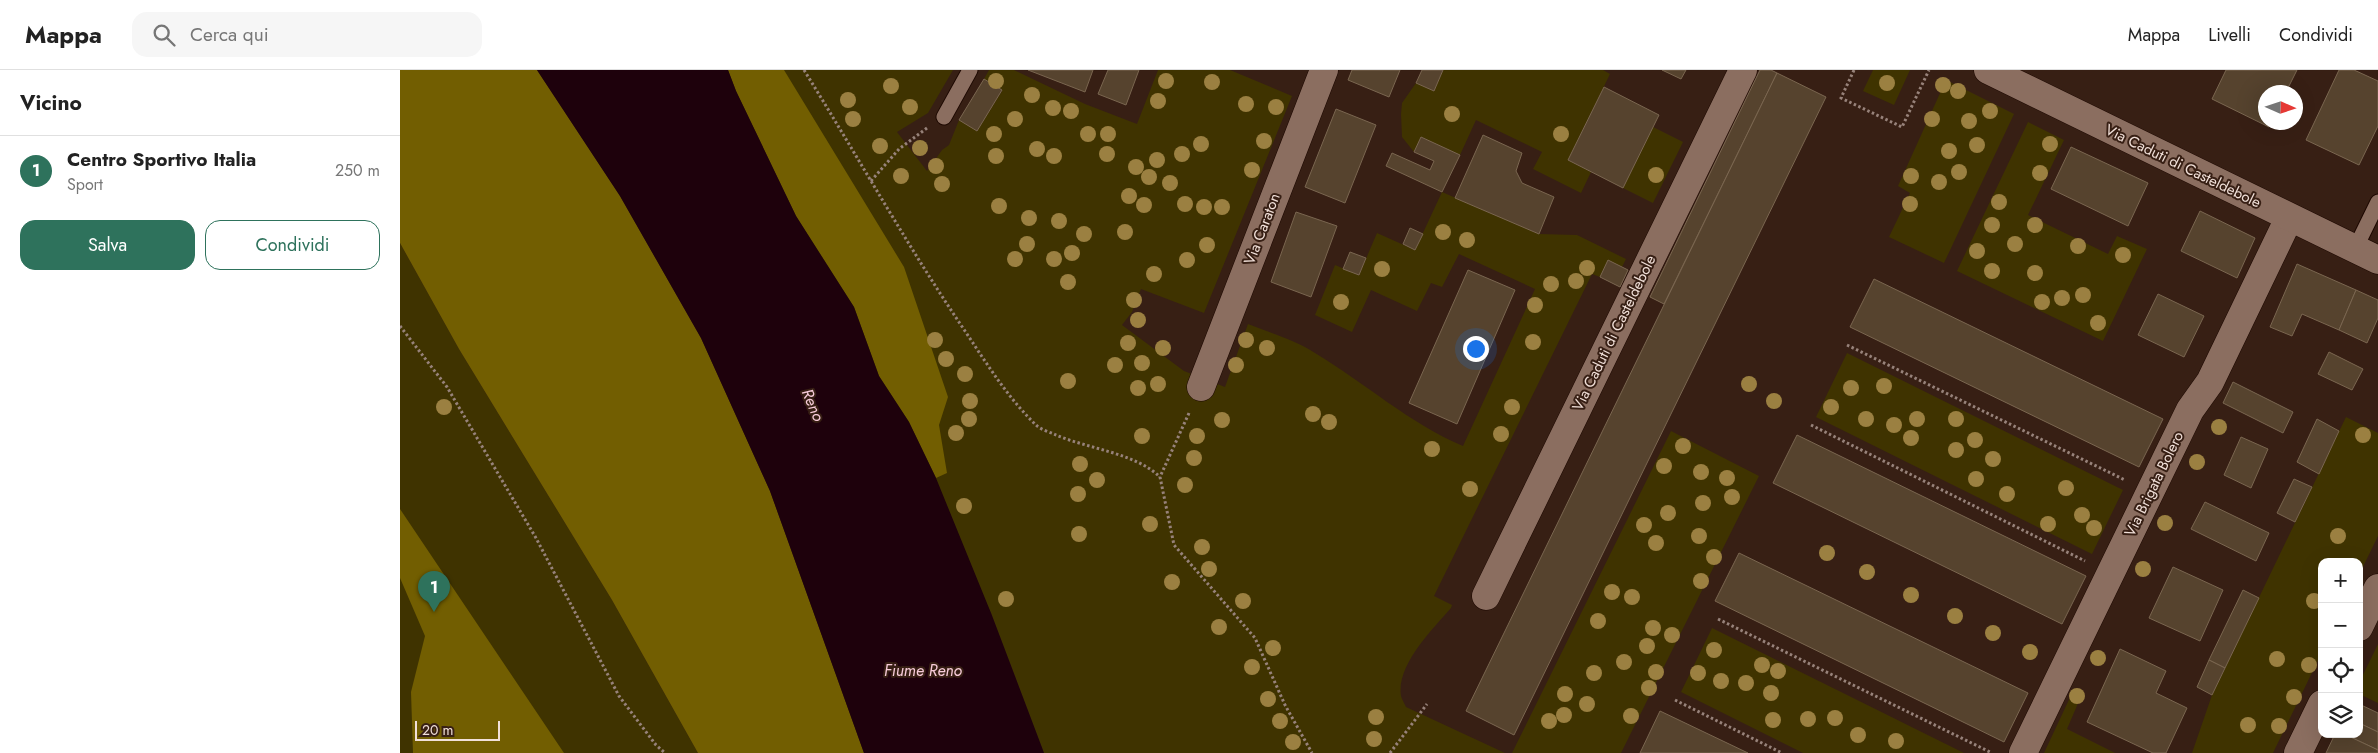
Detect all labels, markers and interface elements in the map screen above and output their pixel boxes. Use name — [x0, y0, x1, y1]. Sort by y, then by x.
search box — [132, 12, 482, 57]
text: Mappa — [25, 17, 102, 52]
icon: search — [150, 21, 178, 49]
text: Cerca qui — [190, 21, 269, 48]
text: Mappa — [2128, 22, 2180, 48]
text: Livelli — [2208, 22, 2251, 48]
text: Condividi — [2279, 22, 2353, 48]
north arrow — [2258, 85, 2303, 130]
text: Vicino — [20, 88, 82, 118]
street label: Via Caduti di Casteldebole — [2101, 119, 2265, 213]
text: Centro Sportivo Italia — [67, 146, 256, 173]
text: 1 — [32, 159, 40, 182]
text: 250 m — [335, 159, 380, 182]
text: Sport — [67, 173, 103, 196]
street label: Via Caraton — [1238, 190, 1286, 268]
button: Salva — [20, 220, 195, 270]
button: Condividi — [205, 220, 380, 270]
street label: Via Caduti di Casteldebole — [1567, 251, 1661, 415]
your location — [1463, 336, 1489, 362]
water label: Reno — [796, 385, 830, 425]
street label: Via Brigata Bolero — [2119, 428, 2189, 540]
map controls — [2318, 558, 2363, 738]
button: + — [2318, 558, 2363, 603]
pin: 1 — [418, 571, 450, 612]
button: − — [2318, 603, 2363, 648]
button: locate — [2318, 648, 2363, 693]
water label: Fiume Reno — [884, 659, 963, 682]
button: layers — [2318, 693, 2363, 738]
scale bar — [415, 718, 500, 741]
text: 20 m — [422, 720, 454, 740]

